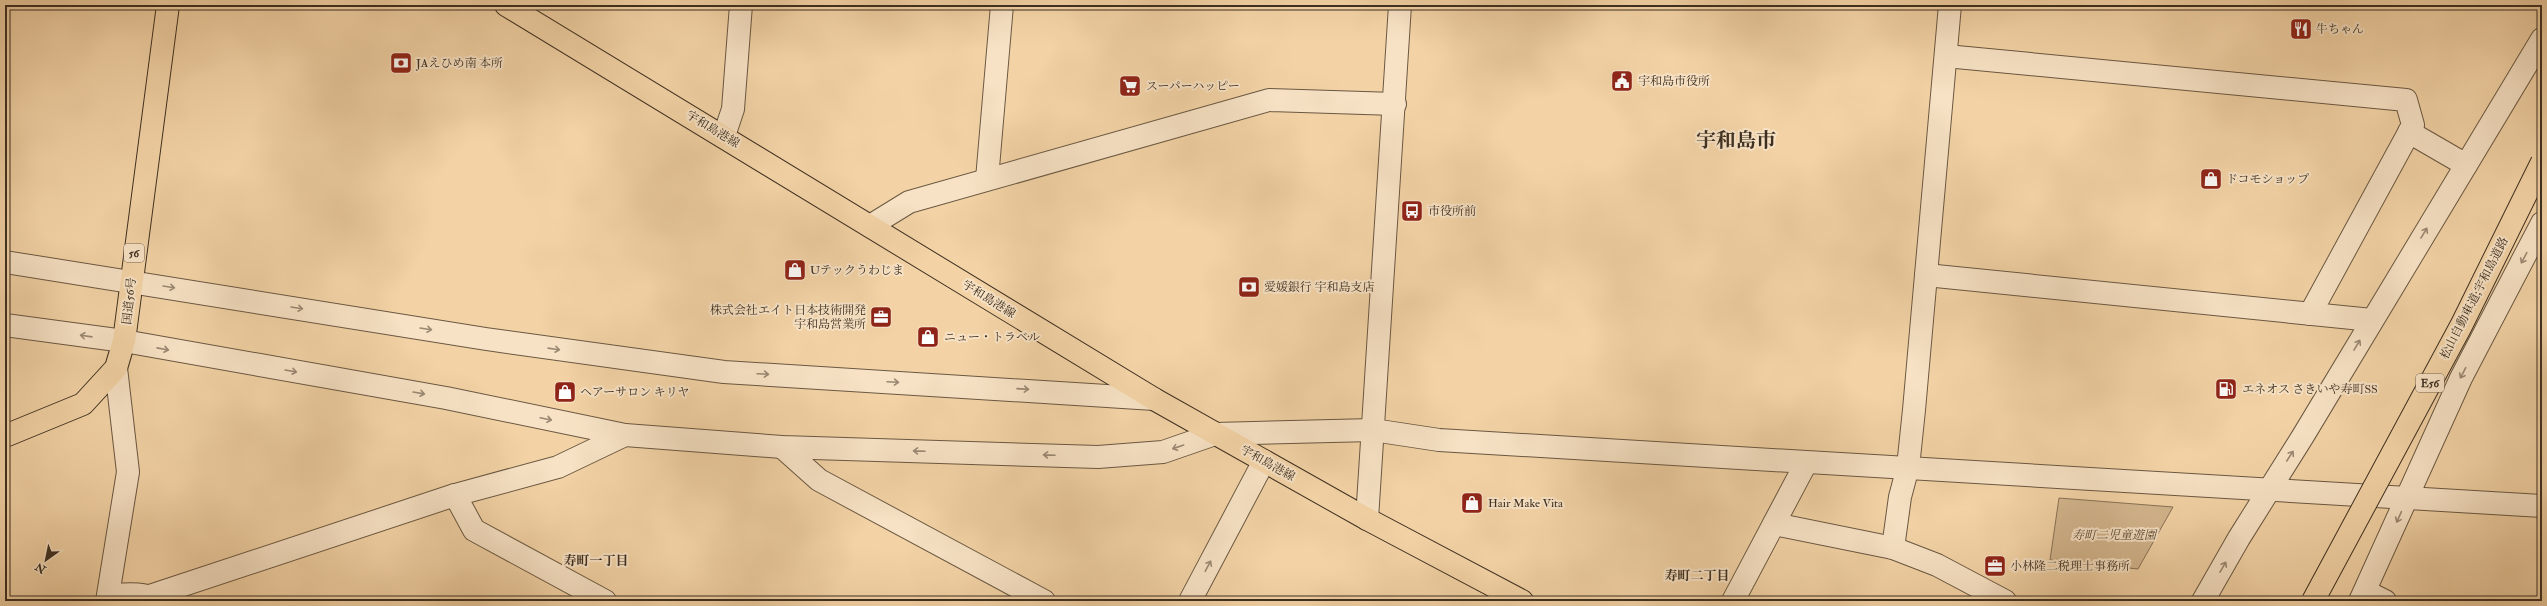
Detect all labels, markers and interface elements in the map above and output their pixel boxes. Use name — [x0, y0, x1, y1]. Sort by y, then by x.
restaurant icon: 牛ちゃん — [2288, 16, 2314, 42]
place label: 牛ちゃん — [2316, 22, 2364, 37]
bank icon: JAえひめ南 本所 — [388, 50, 414, 76]
place label: JAえひめ南 本所 — [415, 56, 503, 71]
public building icon: 宇和島市役所 — [1609, 68, 1635, 94]
supermarket icon: スーパーハッピー — [1117, 73, 1143, 99]
place label: 宇和島市役所 — [1638, 74, 1710, 89]
place label: スーパーハッピー — [1146, 79, 1240, 94]
street label: 宇和島港線 — [683, 108, 742, 151]
district label: 宇和島市 — [1696, 128, 1776, 153]
shop icon: ドコモショップ — [2198, 166, 2224, 192]
place label: ドコモショップ — [2226, 172, 2309, 187]
bus stop icon: 市役所前 — [1399, 198, 1425, 224]
place label: 市役所前 — [1428, 204, 1476, 219]
one-way arrow — [2421, 227, 2429, 239]
street label: 松山自動車道;宇和島道路 — [2437, 235, 2512, 362]
road number: 56 — [124, 244, 144, 262]
one-way arrow — [2520, 252, 2527, 264]
shop icon: Uテックうわじま — [782, 257, 808, 283]
place label: Uテックうわじま — [810, 263, 904, 278]
bank icon: 愛媛銀行 宇和島支店 — [1236, 274, 1262, 300]
street label: 国道56号 — [120, 277, 139, 325]
street label: 宇和島港線 — [959, 277, 1018, 322]
place label: 愛媛銀行 宇和島支店 — [1264, 280, 1375, 295]
one-way arrow — [162, 283, 175, 291]
place label: 株式会社エイト日本技術開発 宇和島営業所 — [710, 303, 866, 332]
office icon: 株式会社エイト日本技術開発 宇和島営業所 — [868, 304, 894, 330]
one-way arrow — [290, 305, 303, 313]
shop icon: ニュー・トラベル — [915, 324, 941, 350]
one-way arrow — [419, 326, 432, 334]
place label: ニュー・トラベル — [944, 330, 1040, 345]
one-way arrow — [80, 332, 93, 340]
one-way arrow — [2354, 339, 2362, 351]
one-way arrow — [156, 345, 169, 353]
one-way arrow — [547, 345, 560, 353]
one-way arrow — [284, 367, 297, 375]
one-way arrow — [2459, 367, 2467, 379]
one-way arrow — [756, 370, 769, 377]
road number: E56 — [2416, 374, 2444, 392]
fuel station icon: エネオス さきいや寿町SS — [2213, 376, 2239, 402]
one-way arrow — [886, 378, 899, 385]
shop icon: ヘアーサロン キリヤ — [552, 379, 578, 405]
place label: エネオス さきいや寿町SS — [2242, 382, 2378, 397]
place label: ヘアーサロン キリヤ — [580, 385, 690, 400]
one-way arrow — [1016, 386, 1029, 393]
one-way arrow — [412, 389, 425, 397]
one-way arrow — [539, 415, 552, 423]
street label: 宇和島港線 — [1238, 442, 1298, 485]
one-way arrow — [1172, 444, 1185, 451]
one-way arrow — [913, 447, 926, 455]
one-way arrow — [2287, 450, 2295, 462]
one-way arrow — [1043, 451, 1056, 459]
shop icon: Hair Make Vita — [1459, 490, 1485, 516]
place label: Hair Make Vita — [1488, 496, 1564, 511]
one-way arrow — [2394, 511, 2402, 523]
park label: 寿町二児童遊園 — [2072, 528, 2158, 543]
north arrow — [26, 540, 66, 580]
district label: 寿町一丁目 — [563, 553, 629, 569]
office icon: 小林隆二税理士事務所 — [1982, 553, 2008, 579]
text: N — [32, 559, 49, 577]
place label: 小林隆二税理士事務所 — [2010, 559, 2130, 574]
one-way arrow — [1205, 561, 1212, 573]
one-way arrow — [2219, 561, 2227, 573]
district label: 寿町二丁目 — [1664, 568, 1730, 584]

